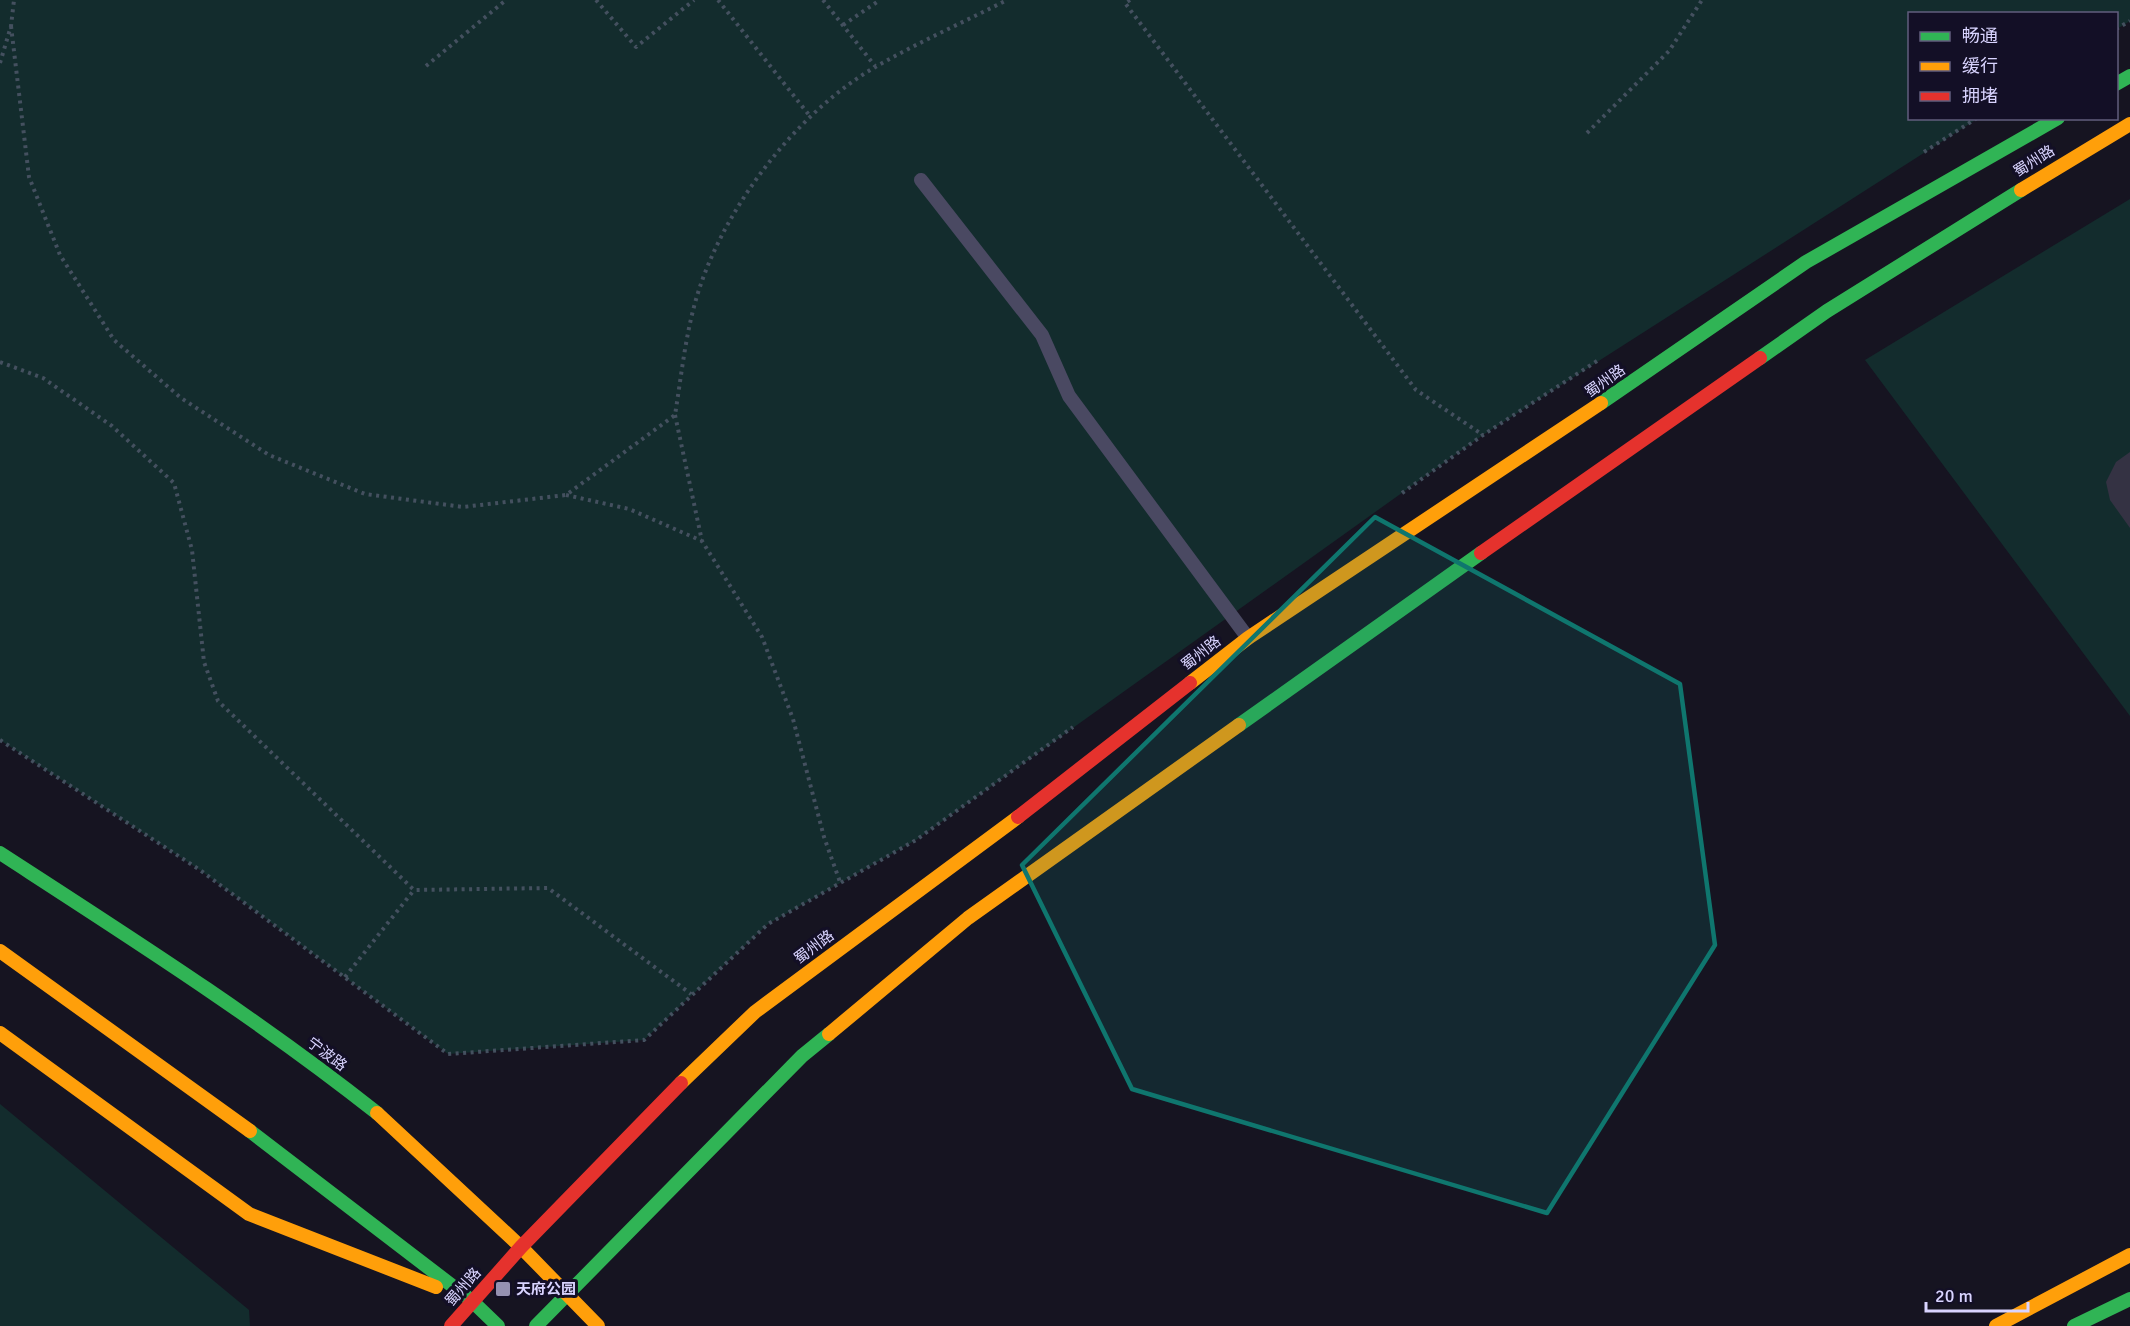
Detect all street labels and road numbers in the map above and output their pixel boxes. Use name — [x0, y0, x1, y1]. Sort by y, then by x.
street label: 蜀州路 — [2010, 141, 2058, 181]
street label: 蜀州路 — [1581, 361, 1629, 401]
street label: 蜀州路 — [1178, 632, 1224, 674]
street label: 蜀州路 — [791, 926, 837, 968]
street label: 宁波路 — [304, 1033, 350, 1075]
street label: 蜀州路 — [441, 1264, 485, 1310]

